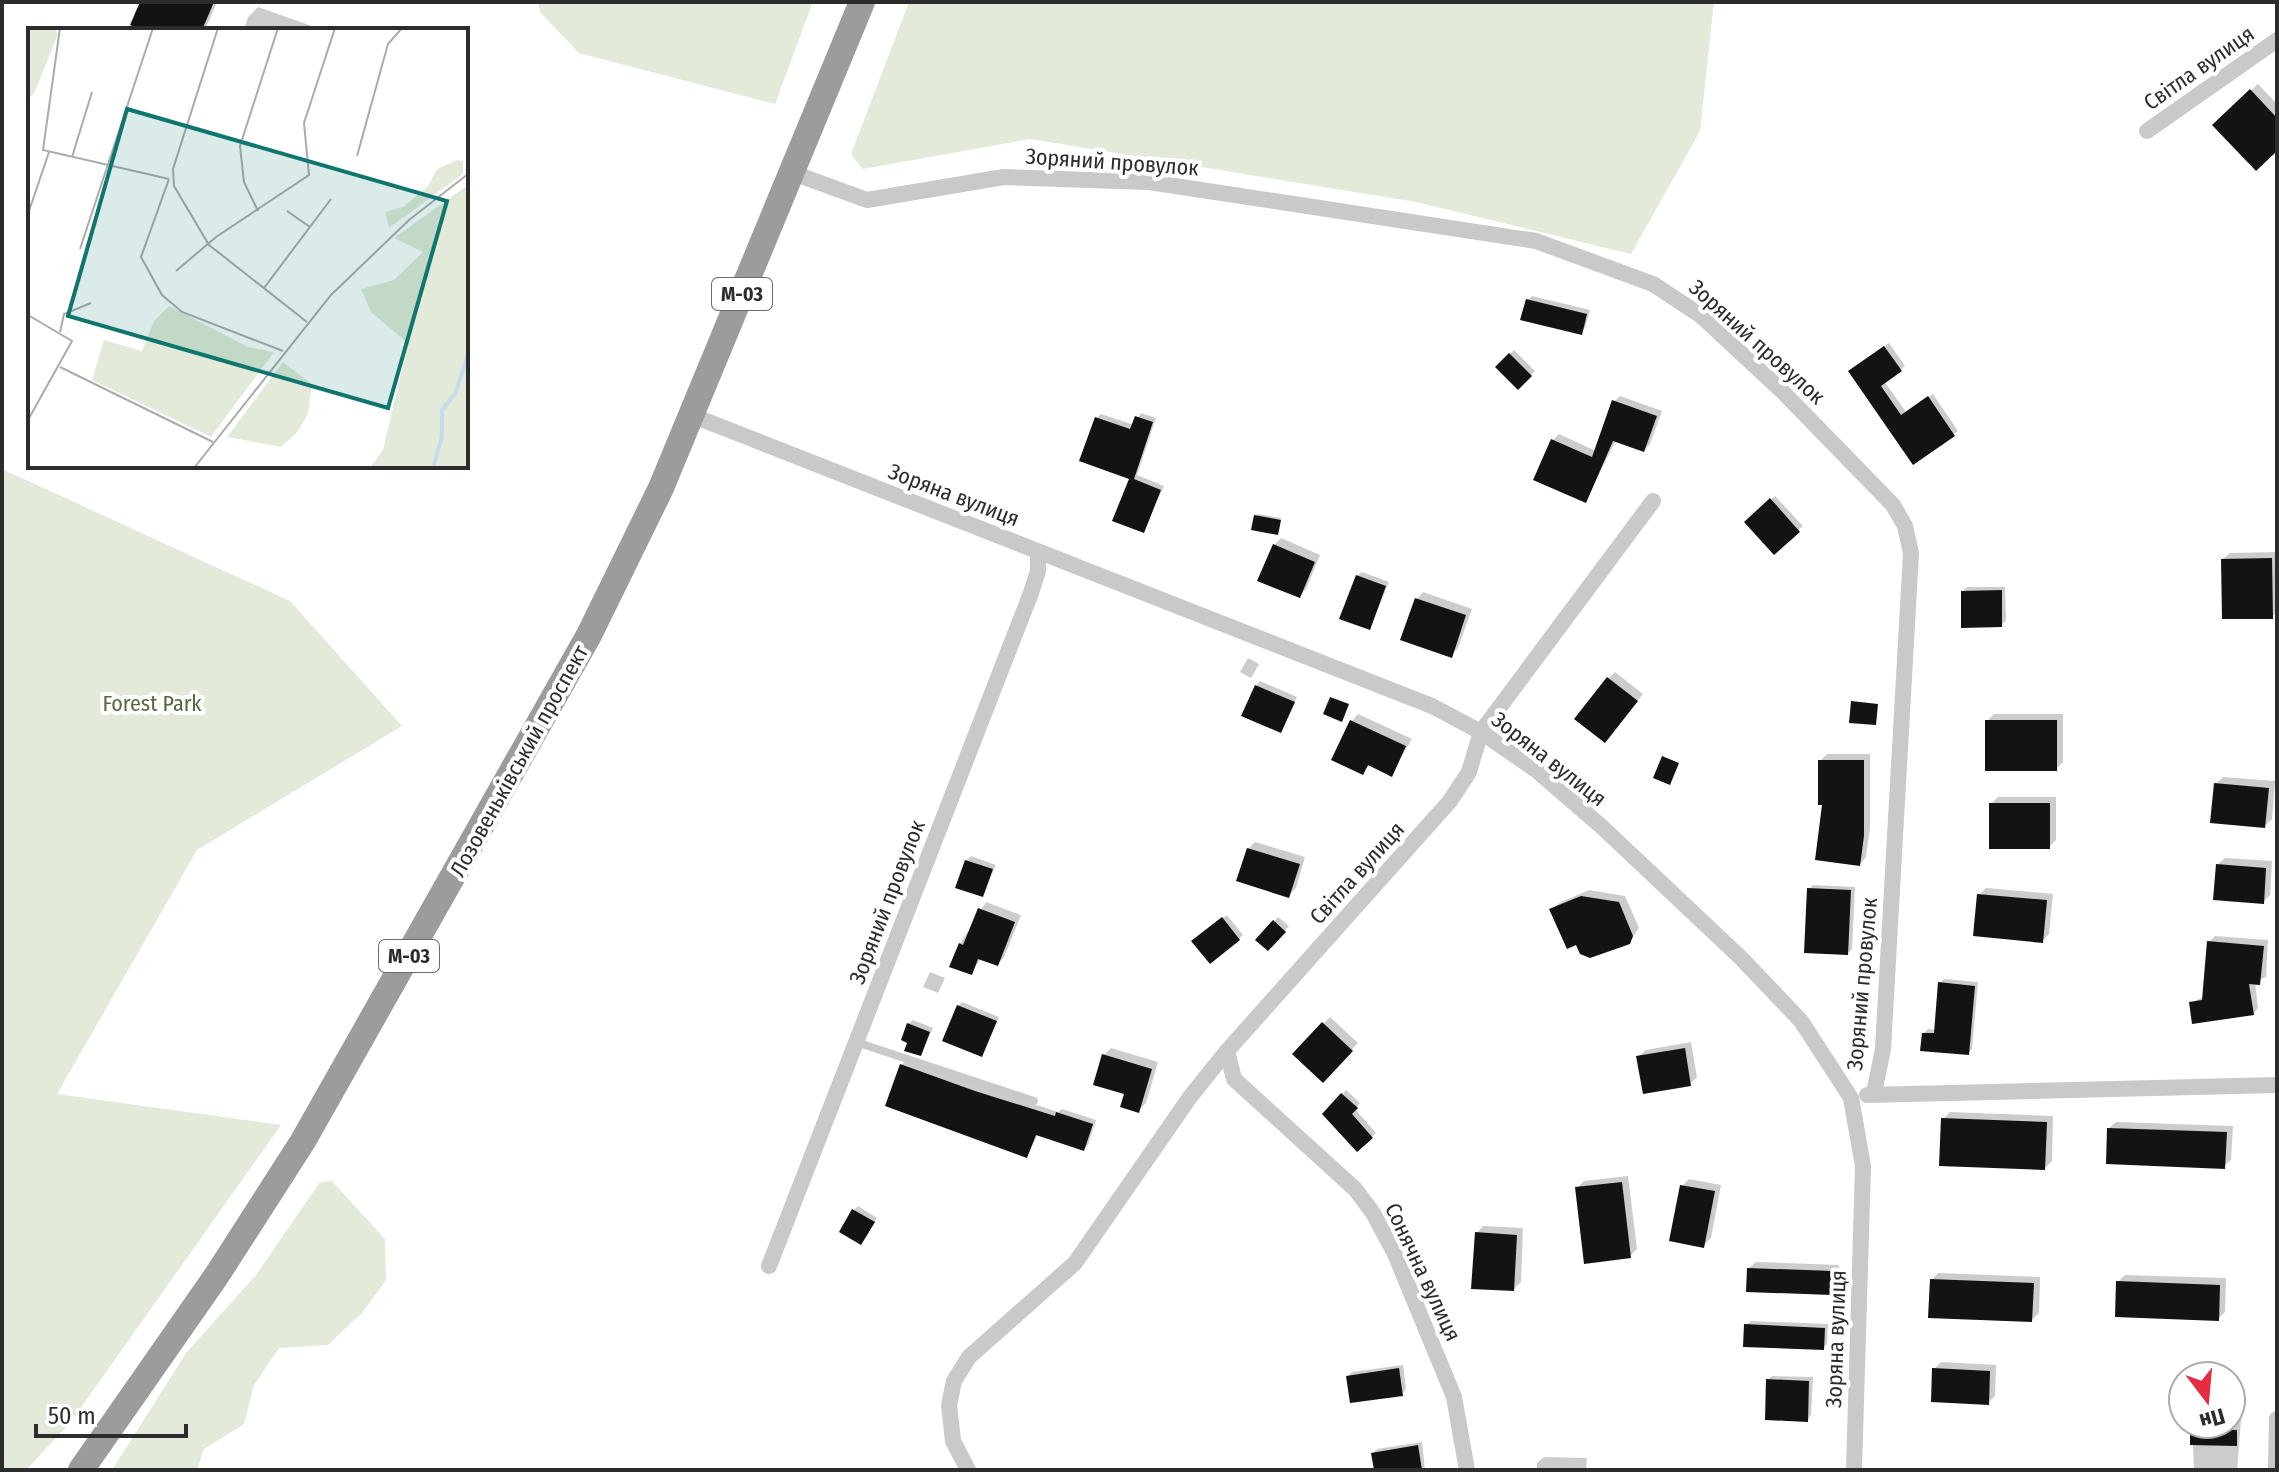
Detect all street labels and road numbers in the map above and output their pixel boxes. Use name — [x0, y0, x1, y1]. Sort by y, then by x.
street label: Світла вулиця — [2139, 20, 2259, 116]
street label: Зоряний провулок — [1025, 142, 1200, 182]
street label: Зоряний провулок — [1684, 274, 1831, 411]
road number: М-03 — [712, 278, 772, 310]
street label: Зоряна вулиця — [885, 458, 1023, 532]
street label: Лозовеньківський проспект — [444, 640, 594, 882]
street label: Зоряна вулиця — [1486, 706, 1612, 812]
street label: Зоряний провулок — [843, 816, 931, 988]
street label: Світла вулиця — [1304, 816, 1410, 930]
street label: Зоряний провулок — [1841, 896, 1883, 1072]
road number: М-03 — [379, 940, 439, 972]
street label: Сонячна вулиця — [1379, 1199, 1467, 1345]
street label: Зоряна вулиця — [1820, 1270, 1852, 1408]

